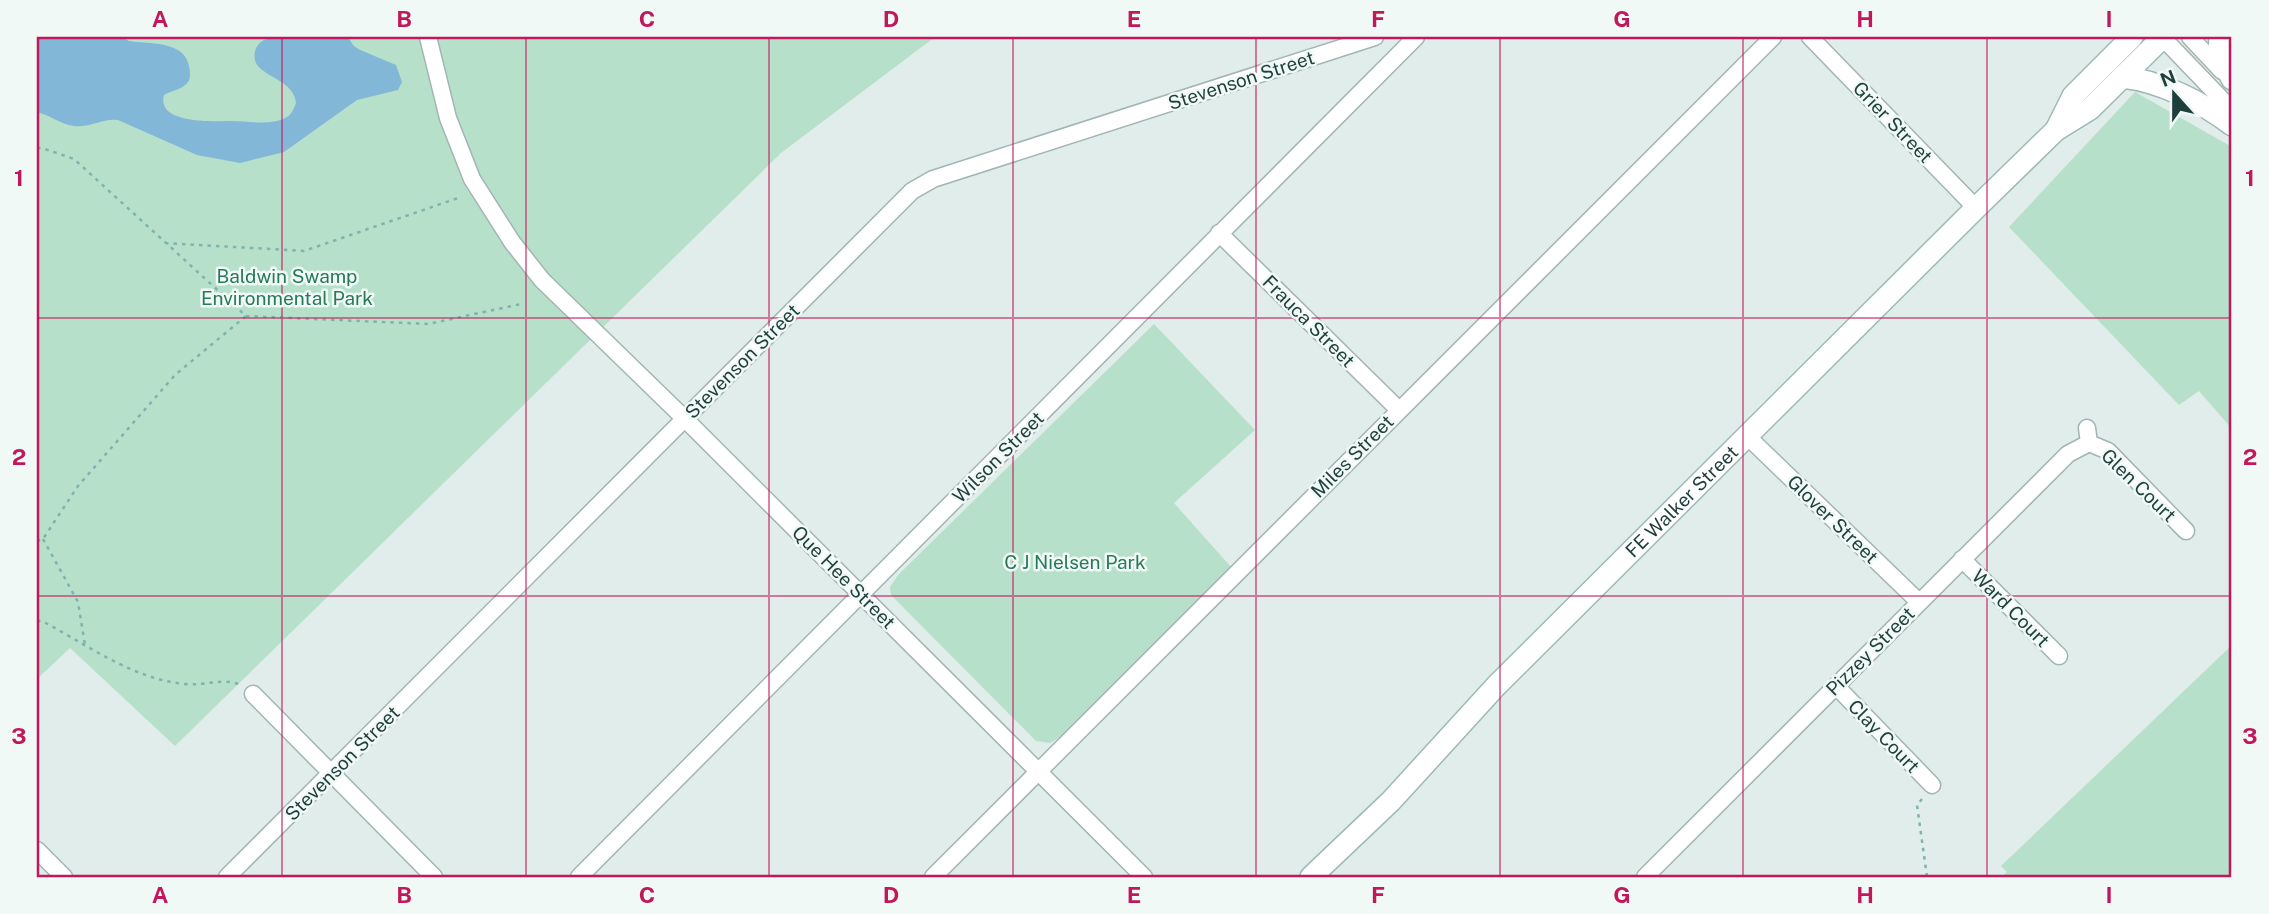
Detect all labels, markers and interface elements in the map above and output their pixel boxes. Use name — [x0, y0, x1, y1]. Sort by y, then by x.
text: A — [152, 5, 169, 32]
text: B — [396, 5, 412, 32]
text: C — [639, 5, 655, 32]
text: D — [883, 5, 899, 32]
text: E — [1127, 5, 1141, 32]
text: F — [1371, 5, 1385, 32]
text: G — [1613, 5, 1631, 32]
text: H — [1856, 5, 1874, 32]
text: I — [2105, 5, 2113, 32]
street label: Stevenson Street — [1165, 46, 1317, 114]
north arrow — [2140, 60, 2210, 130]
text: N — [2157, 65, 2179, 91]
street label: Grier Street — [1849, 77, 1937, 167]
text: 1 — [14, 164, 24, 191]
text: 1 — [2245, 164, 2255, 191]
park label: Baldwin Swamp Environmental Park — [201, 265, 373, 309]
street label: Frauca Street — [1259, 271, 1359, 371]
street label: Stevenson Street — [680, 299, 804, 423]
street label: Wilson Street — [948, 407, 1048, 507]
street label: Miles Street — [1306, 410, 1398, 502]
street label: FE Walker Street — [1621, 441, 1742, 562]
text: 2 — [12, 443, 26, 470]
text: 2 — [2243, 443, 2257, 470]
street label: Glen Court — [2097, 444, 2181, 526]
street label: Glover Street — [1783, 470, 1883, 568]
street label: Que Hee Street — [788, 521, 900, 633]
park label: C J Nielsen Park — [1004, 551, 1146, 573]
street label: Ward Court — [1968, 565, 2054, 651]
street label: Pizzey Street — [1821, 602, 1919, 700]
street label: Clay Court — [1844, 695, 1924, 777]
street label: Stevenson Street — [280, 701, 404, 825]
text: 3 — [11, 722, 27, 749]
text: 3 — [2242, 722, 2258, 749]
text: A — [152, 881, 169, 908]
text: B — [396, 881, 412, 908]
text: C — [639, 881, 655, 908]
text: D — [883, 881, 899, 908]
text: E — [1127, 881, 1141, 908]
text: F — [1371, 881, 1385, 908]
text: G — [1613, 881, 1631, 908]
text: H — [1856, 881, 1874, 908]
text: I — [2105, 881, 2113, 908]

